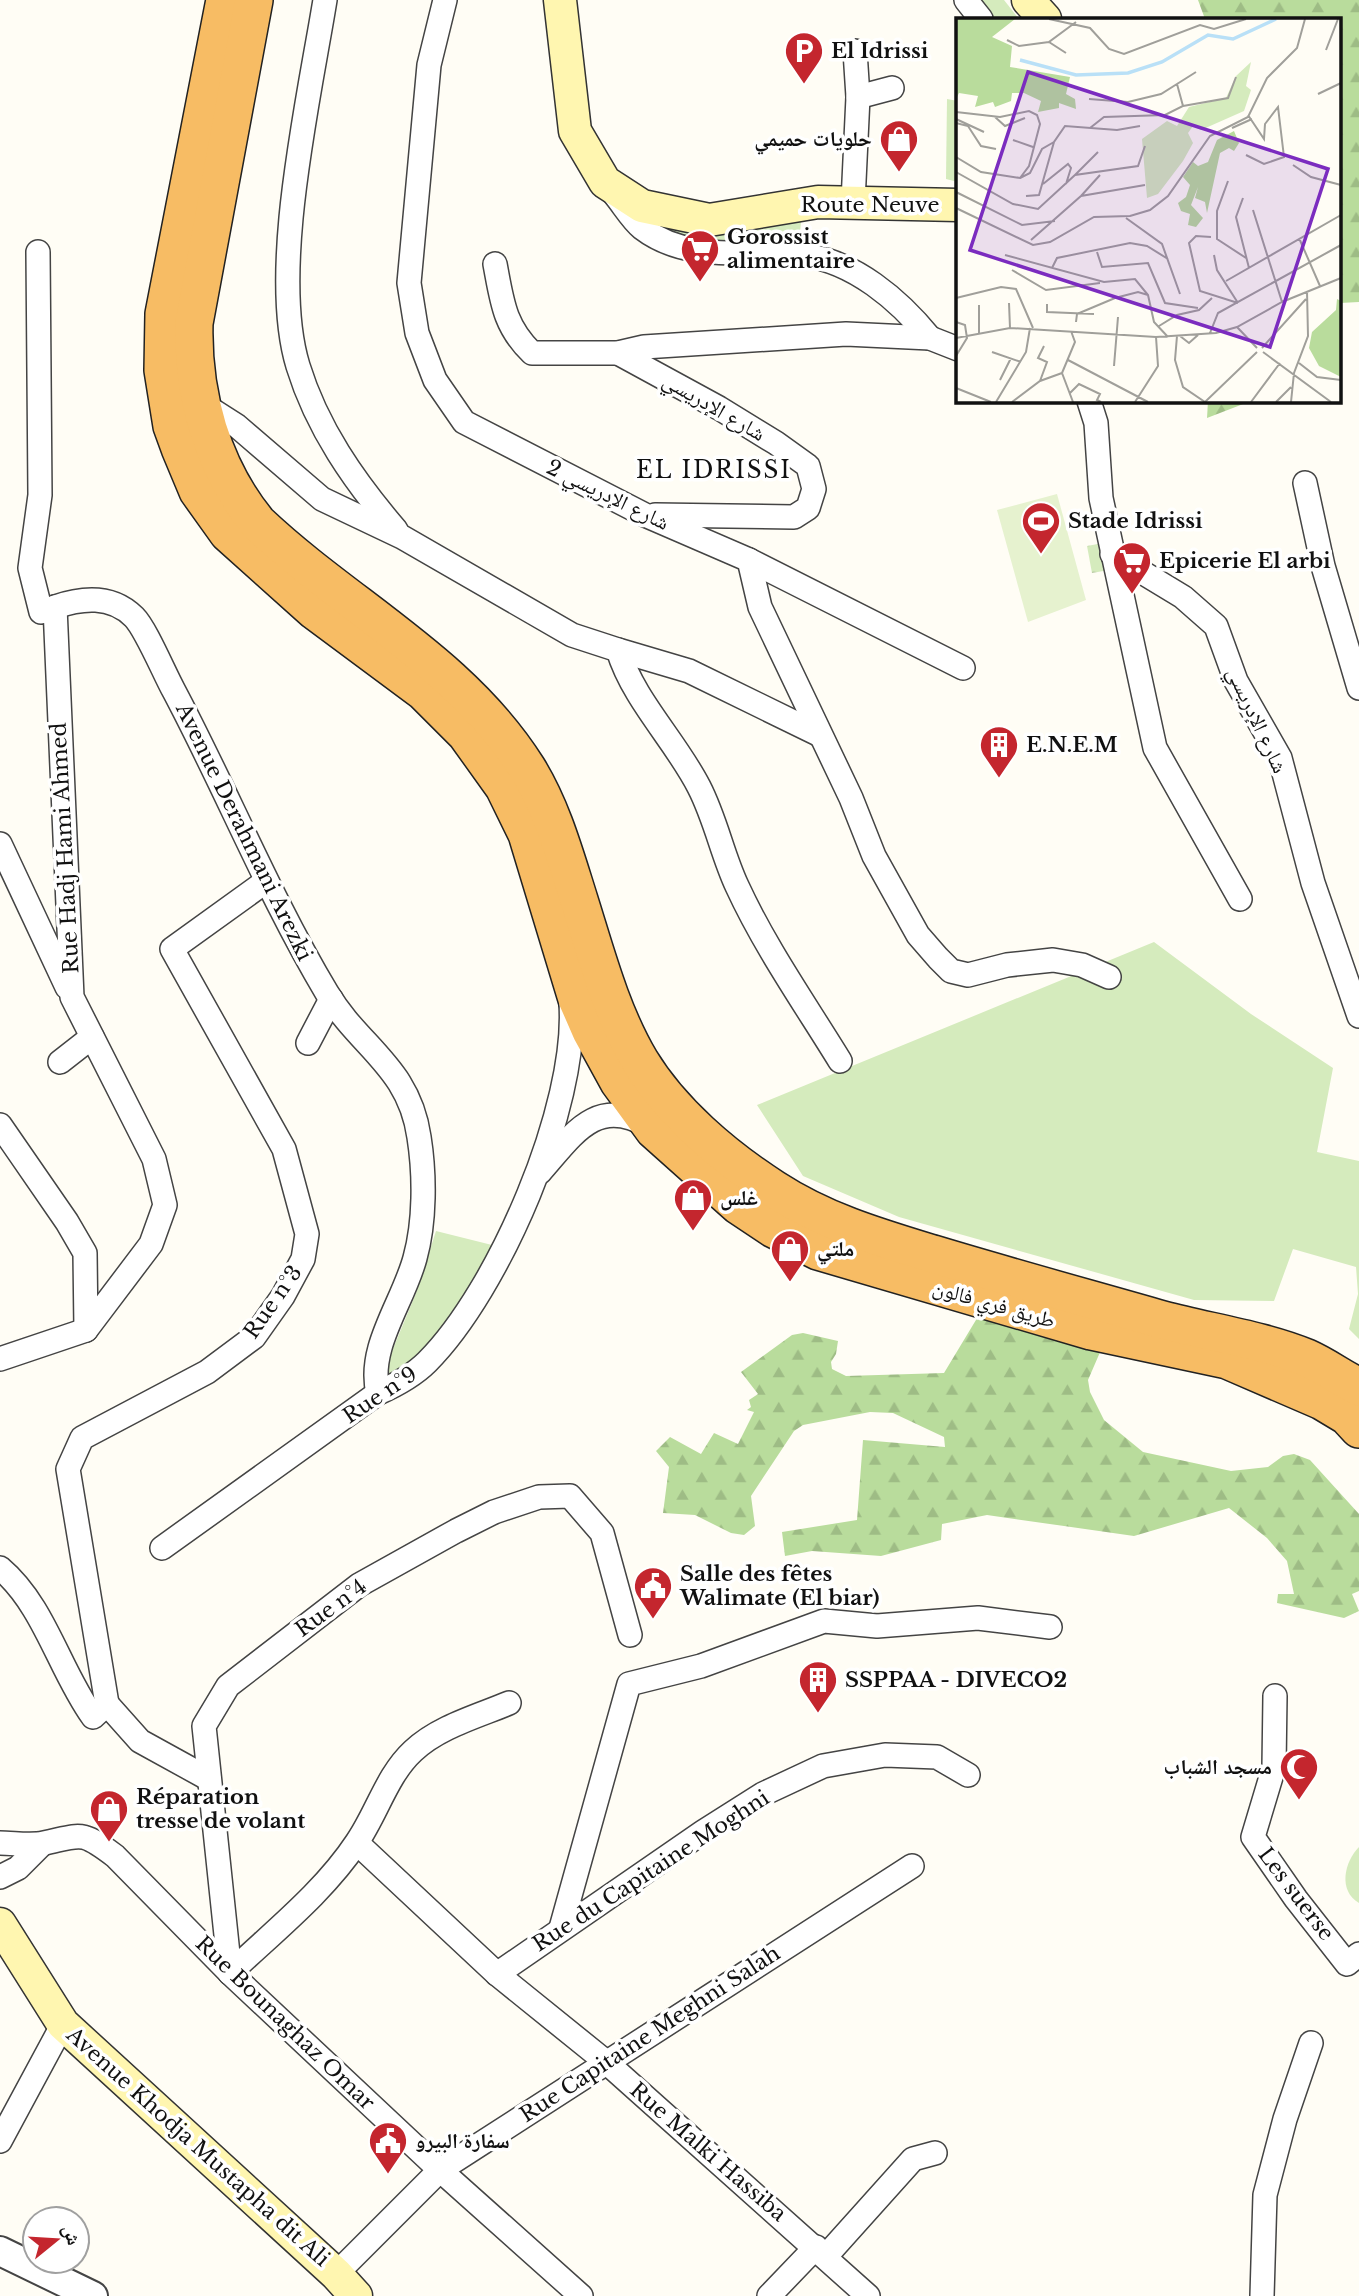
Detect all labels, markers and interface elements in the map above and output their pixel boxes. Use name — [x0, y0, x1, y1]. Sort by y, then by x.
inset map — [956, 18, 1342, 402]
parking icon: El Idrissi — [783, 30, 825, 85]
place label: El Idrissi — [831, 38, 929, 64]
shop icon: حلويات حميمي — [878, 118, 920, 173]
place label: حلويات حميمي — [754, 126, 872, 155]
street label: Route Neuve — [801, 192, 939, 218]
place label: Gorossist alimentaire — [727, 224, 855, 274]
supermarket icon: Gorossist alimentaire — [679, 228, 721, 283]
street label: شارع الإدريسي — [656, 367, 770, 450]
street label: شارع الإدريسي 2 — [541, 454, 674, 539]
district label: EL IDRISSI — [636, 456, 792, 484]
sports icon: Stade Idrissi — [1020, 500, 1062, 555]
place label: Stade Idrissi — [1068, 508, 1203, 534]
supermarket icon: Epicerie El arbi — [1111, 540, 1153, 595]
place label: Epicerie El arbi — [1159, 548, 1331, 574]
street label: شارع الإدريسي — [1218, 663, 1293, 779]
street label: Avenue Derahmani Arezki — [170, 698, 318, 965]
street label: Rue Hadj Hami Ahmed — [45, 722, 85, 974]
building icon: E.N.E.M — [978, 724, 1020, 779]
place label: E.N.E.M — [1026, 732, 1118, 758]
shop icon: غلس — [672, 1177, 714, 1232]
place label: غلس — [720, 1185, 758, 1211]
shop icon: ملتي — [769, 1228, 811, 1283]
place label: ملتي — [817, 1236, 854, 1265]
street label: Rue n°3 — [238, 1260, 308, 1344]
street label: طريق فري فالون — [929, 1274, 1058, 1337]
street label: Rue n°9 — [338, 1361, 422, 1429]
place label: Salle des fêtes Walimate (El biar) — [679, 1561, 879, 1611]
public building icon: Salle des fêtes Walimate (El biar) — [632, 1565, 674, 1620]
street label: Rue n°4 — [290, 1573, 372, 1643]
building icon: SSPPAA - DIVECO2 — [797, 1659, 839, 1714]
place label: SSPPAA - DIVECO2 — [845, 1667, 1067, 1693]
mosque icon: مسجد الشباب — [1278, 1746, 1320, 1801]
place label: مسجد الشباب — [1164, 1754, 1272, 1780]
place label: Réparation tresse de volant — [136, 1784, 305, 1834]
street label: Rue du Capitaine Moghni — [528, 1785, 774, 1957]
shop icon: Réparation tresse de volant — [88, 1788, 130, 1843]
street label: Les suerse — [1252, 1842, 1340, 1946]
street label: Rue Bounaghaz Omar — [190, 1931, 380, 2115]
street label: Rue Capitaine Meghni Salah — [515, 1940, 785, 2128]
street label: Avenue Khodja Mustapha dit Ali — [60, 2021, 335, 2272]
street label: Rue Malki Hassiba — [624, 2077, 792, 2227]
public building icon: سفارة البيرو — [367, 2120, 409, 2175]
place label: سفارة البيرو — [415, 2128, 510, 2154]
north arrow — [21, 2205, 91, 2275]
text: ش — [58, 2222, 86, 2248]

